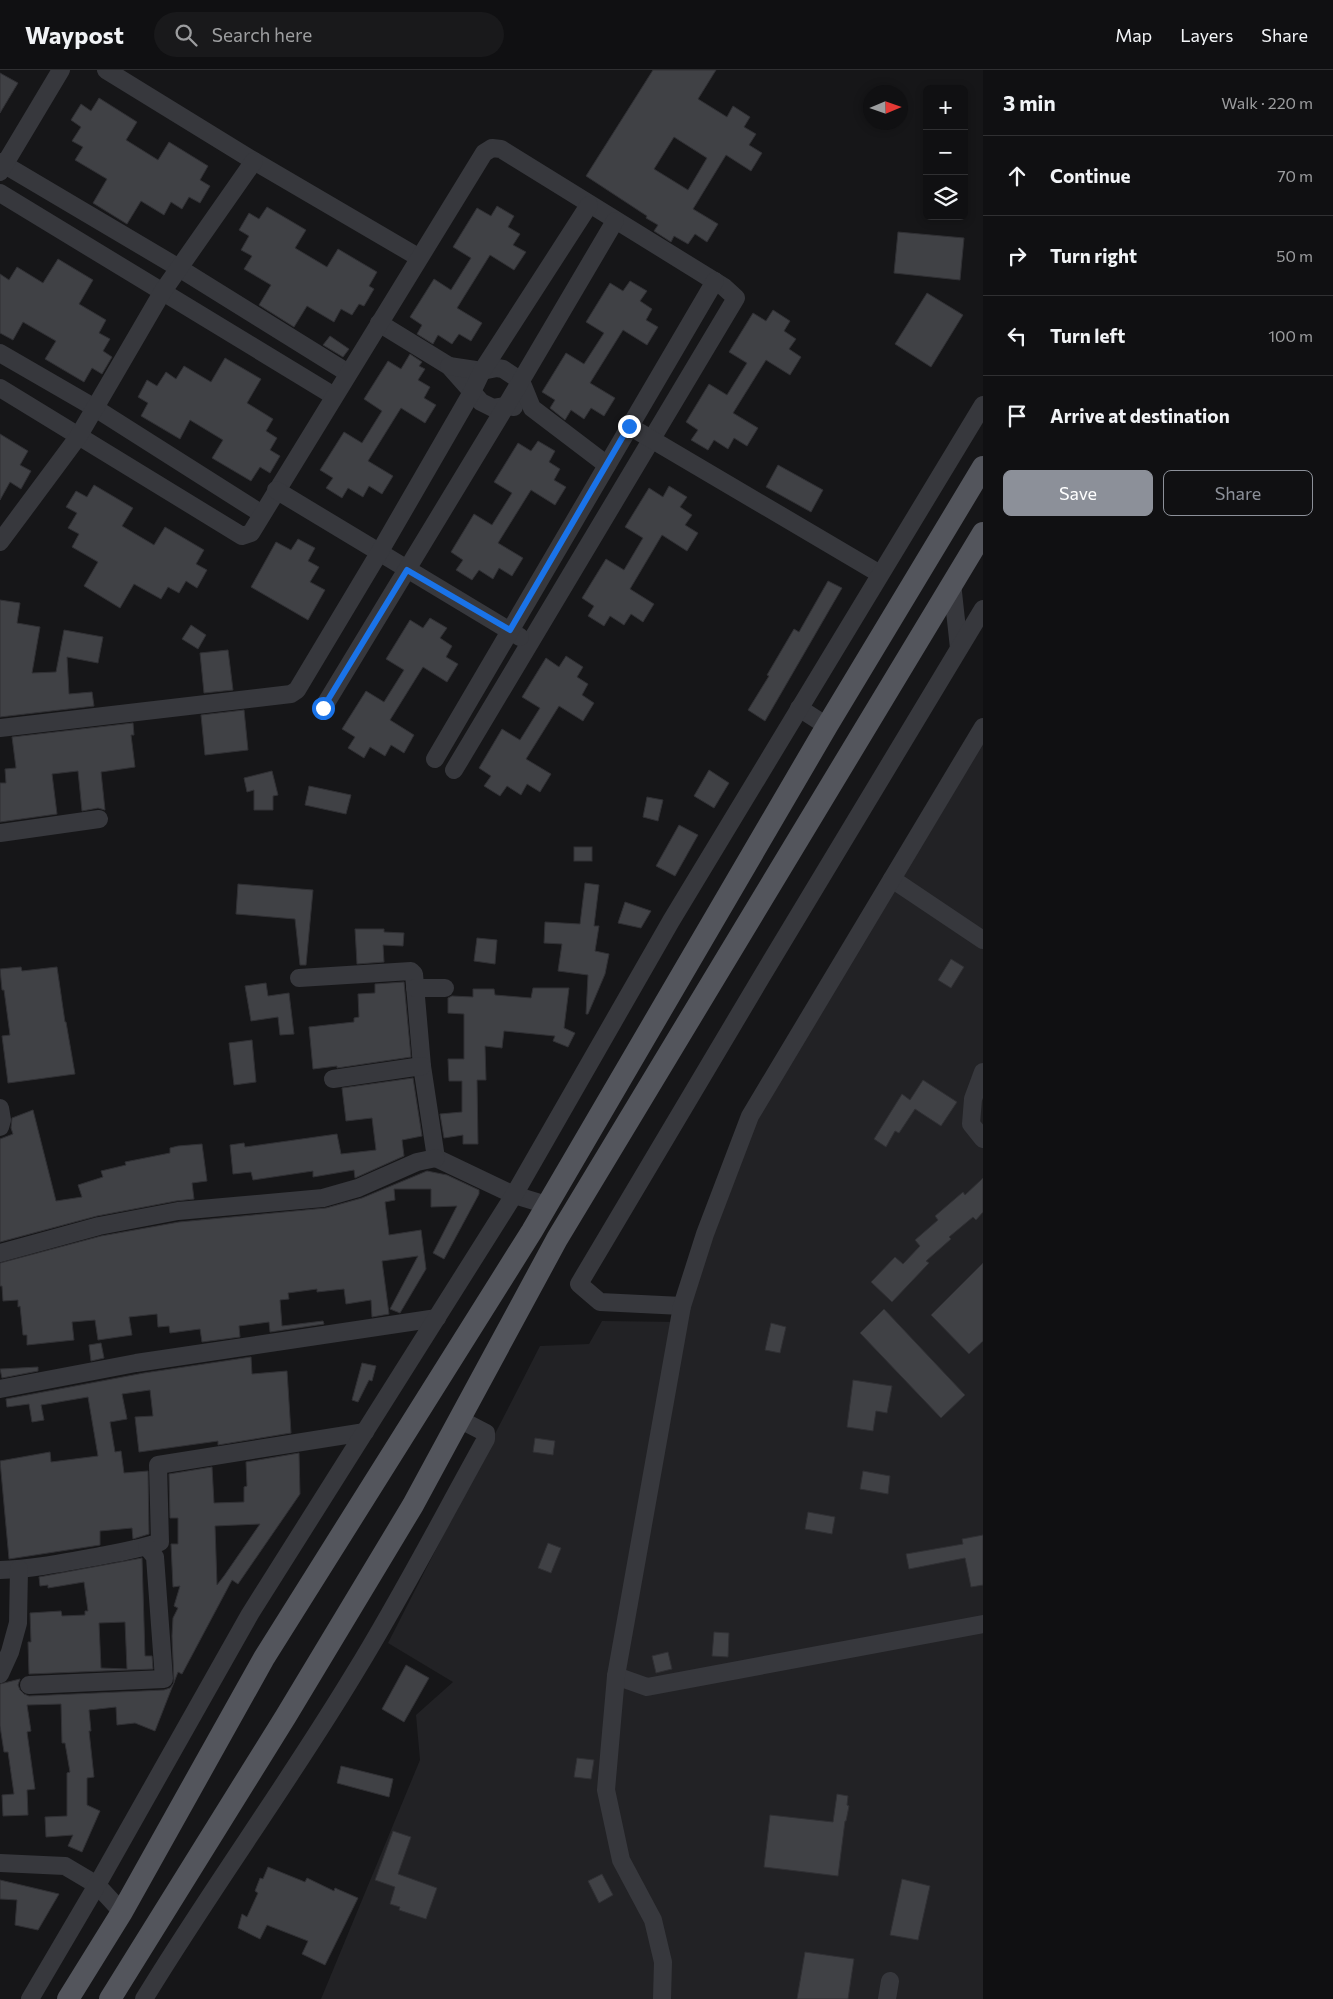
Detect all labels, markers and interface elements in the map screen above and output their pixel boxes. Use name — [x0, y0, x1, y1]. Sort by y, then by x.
search box — [154, 12, 504, 57]
text: Waypost — [25, 20, 124, 49]
icon: search — [172, 21, 200, 49]
text: Search here — [212, 23, 312, 46]
text: Map — [1115, 24, 1152, 46]
text: Layers — [1180, 24, 1233, 46]
text: Share — [1261, 24, 1308, 46]
north arrow — [863, 85, 908, 130]
map controls — [923, 85, 968, 220]
button: + — [923, 85, 968, 130]
text: 3 min — [1003, 90, 1056, 115]
text: Walk · 220 m — [1221, 93, 1313, 112]
button: − — [923, 130, 968, 175]
icon: ahead — [1003, 162, 1031, 190]
text: Continue — [1050, 164, 1130, 187]
text: 70 m — [1277, 166, 1313, 185]
button: layers — [923, 175, 968, 220]
icon: right — [1003, 242, 1031, 270]
text: Turn right — [1050, 244, 1137, 267]
text: 50 m — [1276, 246, 1313, 265]
icon: left — [1003, 322, 1031, 350]
text: Turn left — [1050, 324, 1125, 347]
text: 100 m — [1268, 326, 1313, 345]
icon: arrive — [1003, 402, 1031, 430]
text: Arrive at destination — [1050, 404, 1230, 427]
route end — [618, 415, 641, 438]
button: Save — [1003, 470, 1153, 516]
button: Share — [1163, 470, 1313, 516]
route start — [312, 697, 335, 720]

